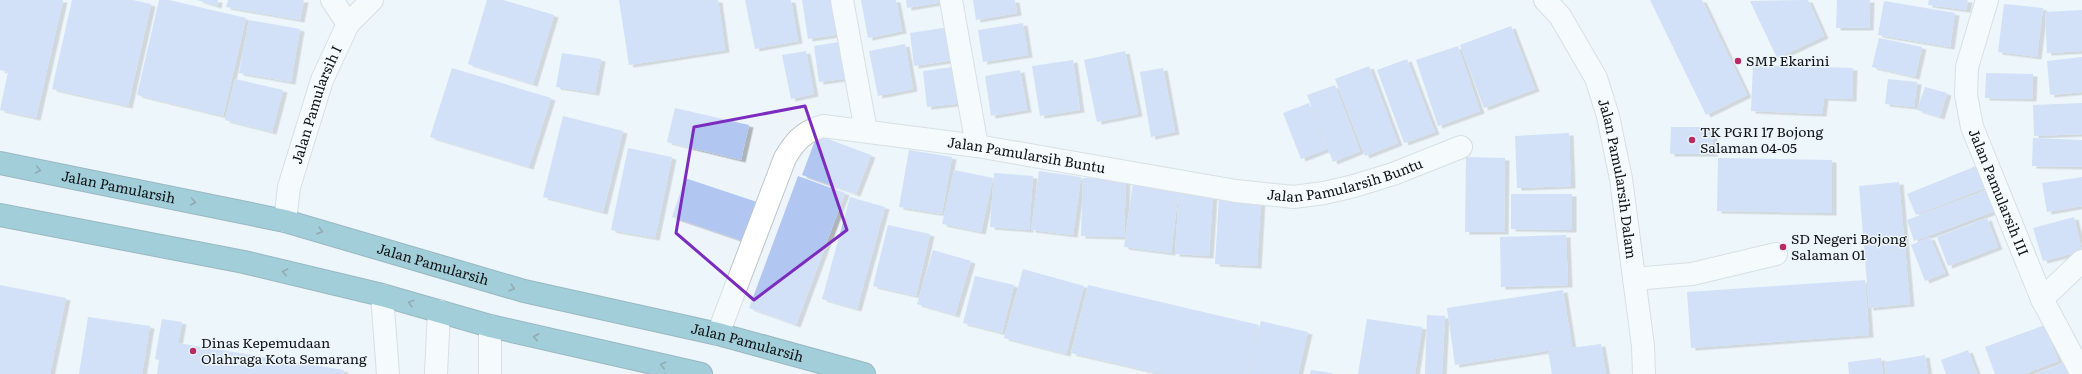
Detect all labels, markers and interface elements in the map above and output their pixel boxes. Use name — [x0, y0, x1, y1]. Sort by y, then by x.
street label: Jalan Pamularsih I — [286, 42, 346, 166]
place label: SMP Ekarini — [1746, 50, 1830, 70]
marker: SMP Ekarini — [1733, 56, 1743, 66]
street label: Jalan Pamularsih Dalam — [1594, 96, 1642, 260]
place label: TK PGRI 17 Bojong Salaman 04-05 — [1700, 121, 1824, 157]
street label: Jalan Pamularsih III — [1965, 125, 2034, 259]
street label: Jalan Pamularsih Buntu — [946, 131, 1107, 177]
marker: TK PGRI 17 Bojong Salaman 04-05 — [1687, 135, 1697, 145]
street label: Jalan Pamularsih Buntu — [1266, 152, 1425, 206]
street label: Jalan Pamularsih — [60, 165, 178, 208]
one-way arrow — [35, 166, 41, 174]
one-way arrow — [190, 197, 196, 205]
one-way arrow — [316, 226, 323, 235]
place label: SD Negeri Bojong Salaman 01 — [1791, 228, 1907, 264]
street label: Jalan Pamularsih — [375, 237, 492, 289]
marker: SD Negeri Bojong Salaman 01 — [1778, 242, 1788, 252]
one-way arrow — [282, 268, 289, 277]
one-way arrow — [508, 283, 515, 292]
one-way arrow — [408, 299, 415, 308]
street label: Jalan Pamularsih — [689, 317, 806, 366]
place label: Dinas Kepemudaan Olahraga Kota Semarang — [201, 332, 367, 368]
one-way arrow — [533, 333, 540, 341]
marker: Dinas Kepemudaan Olahraga Kota Semarang — [188, 346, 198, 356]
one-way arrow — [660, 362, 666, 370]

